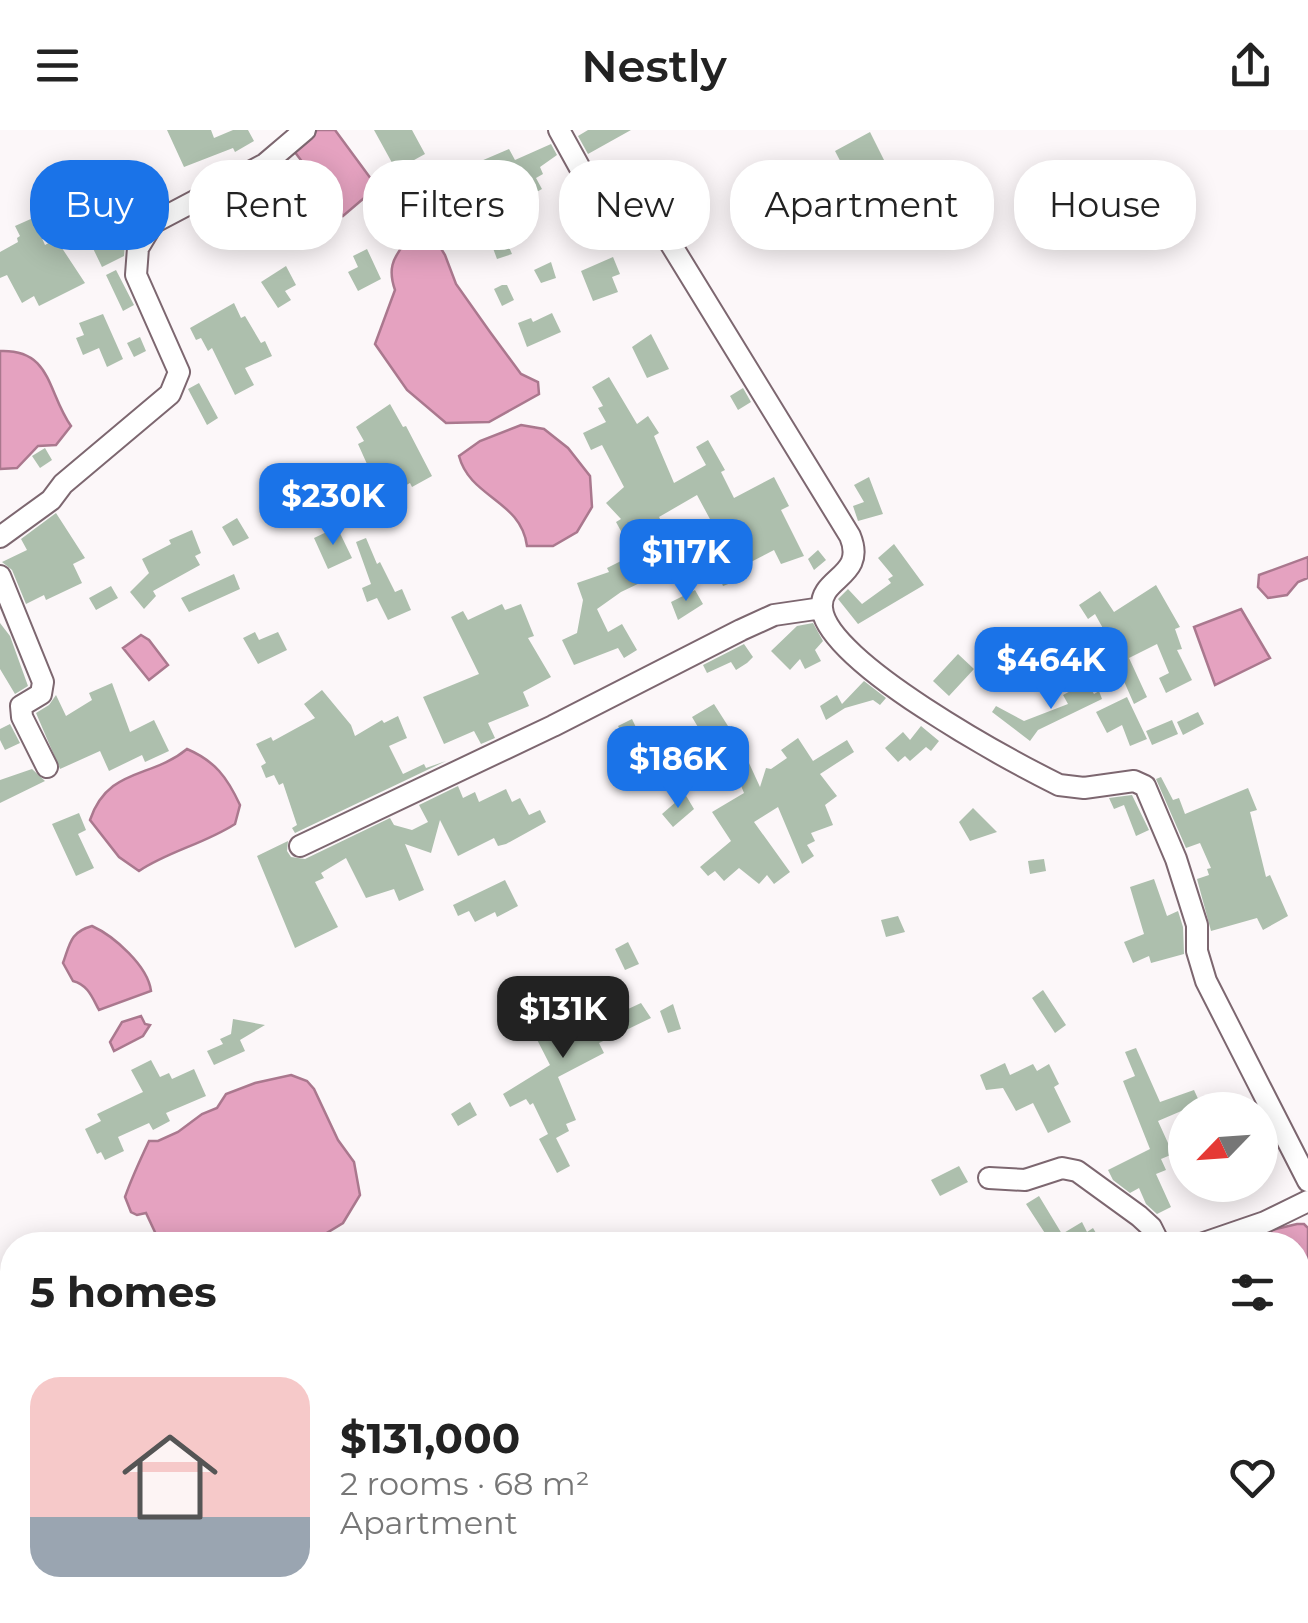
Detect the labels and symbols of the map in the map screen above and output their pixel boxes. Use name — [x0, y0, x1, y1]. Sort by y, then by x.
pin: $230K — [263, 463, 403, 548]
pin: $117K — [616, 519, 756, 604]
pin: $464K — [981, 627, 1121, 712]
pin: $186K — [608, 726, 748, 811]
pin: $131K — [493, 976, 633, 1061]
north arrow — [1168, 1092, 1278, 1202]

